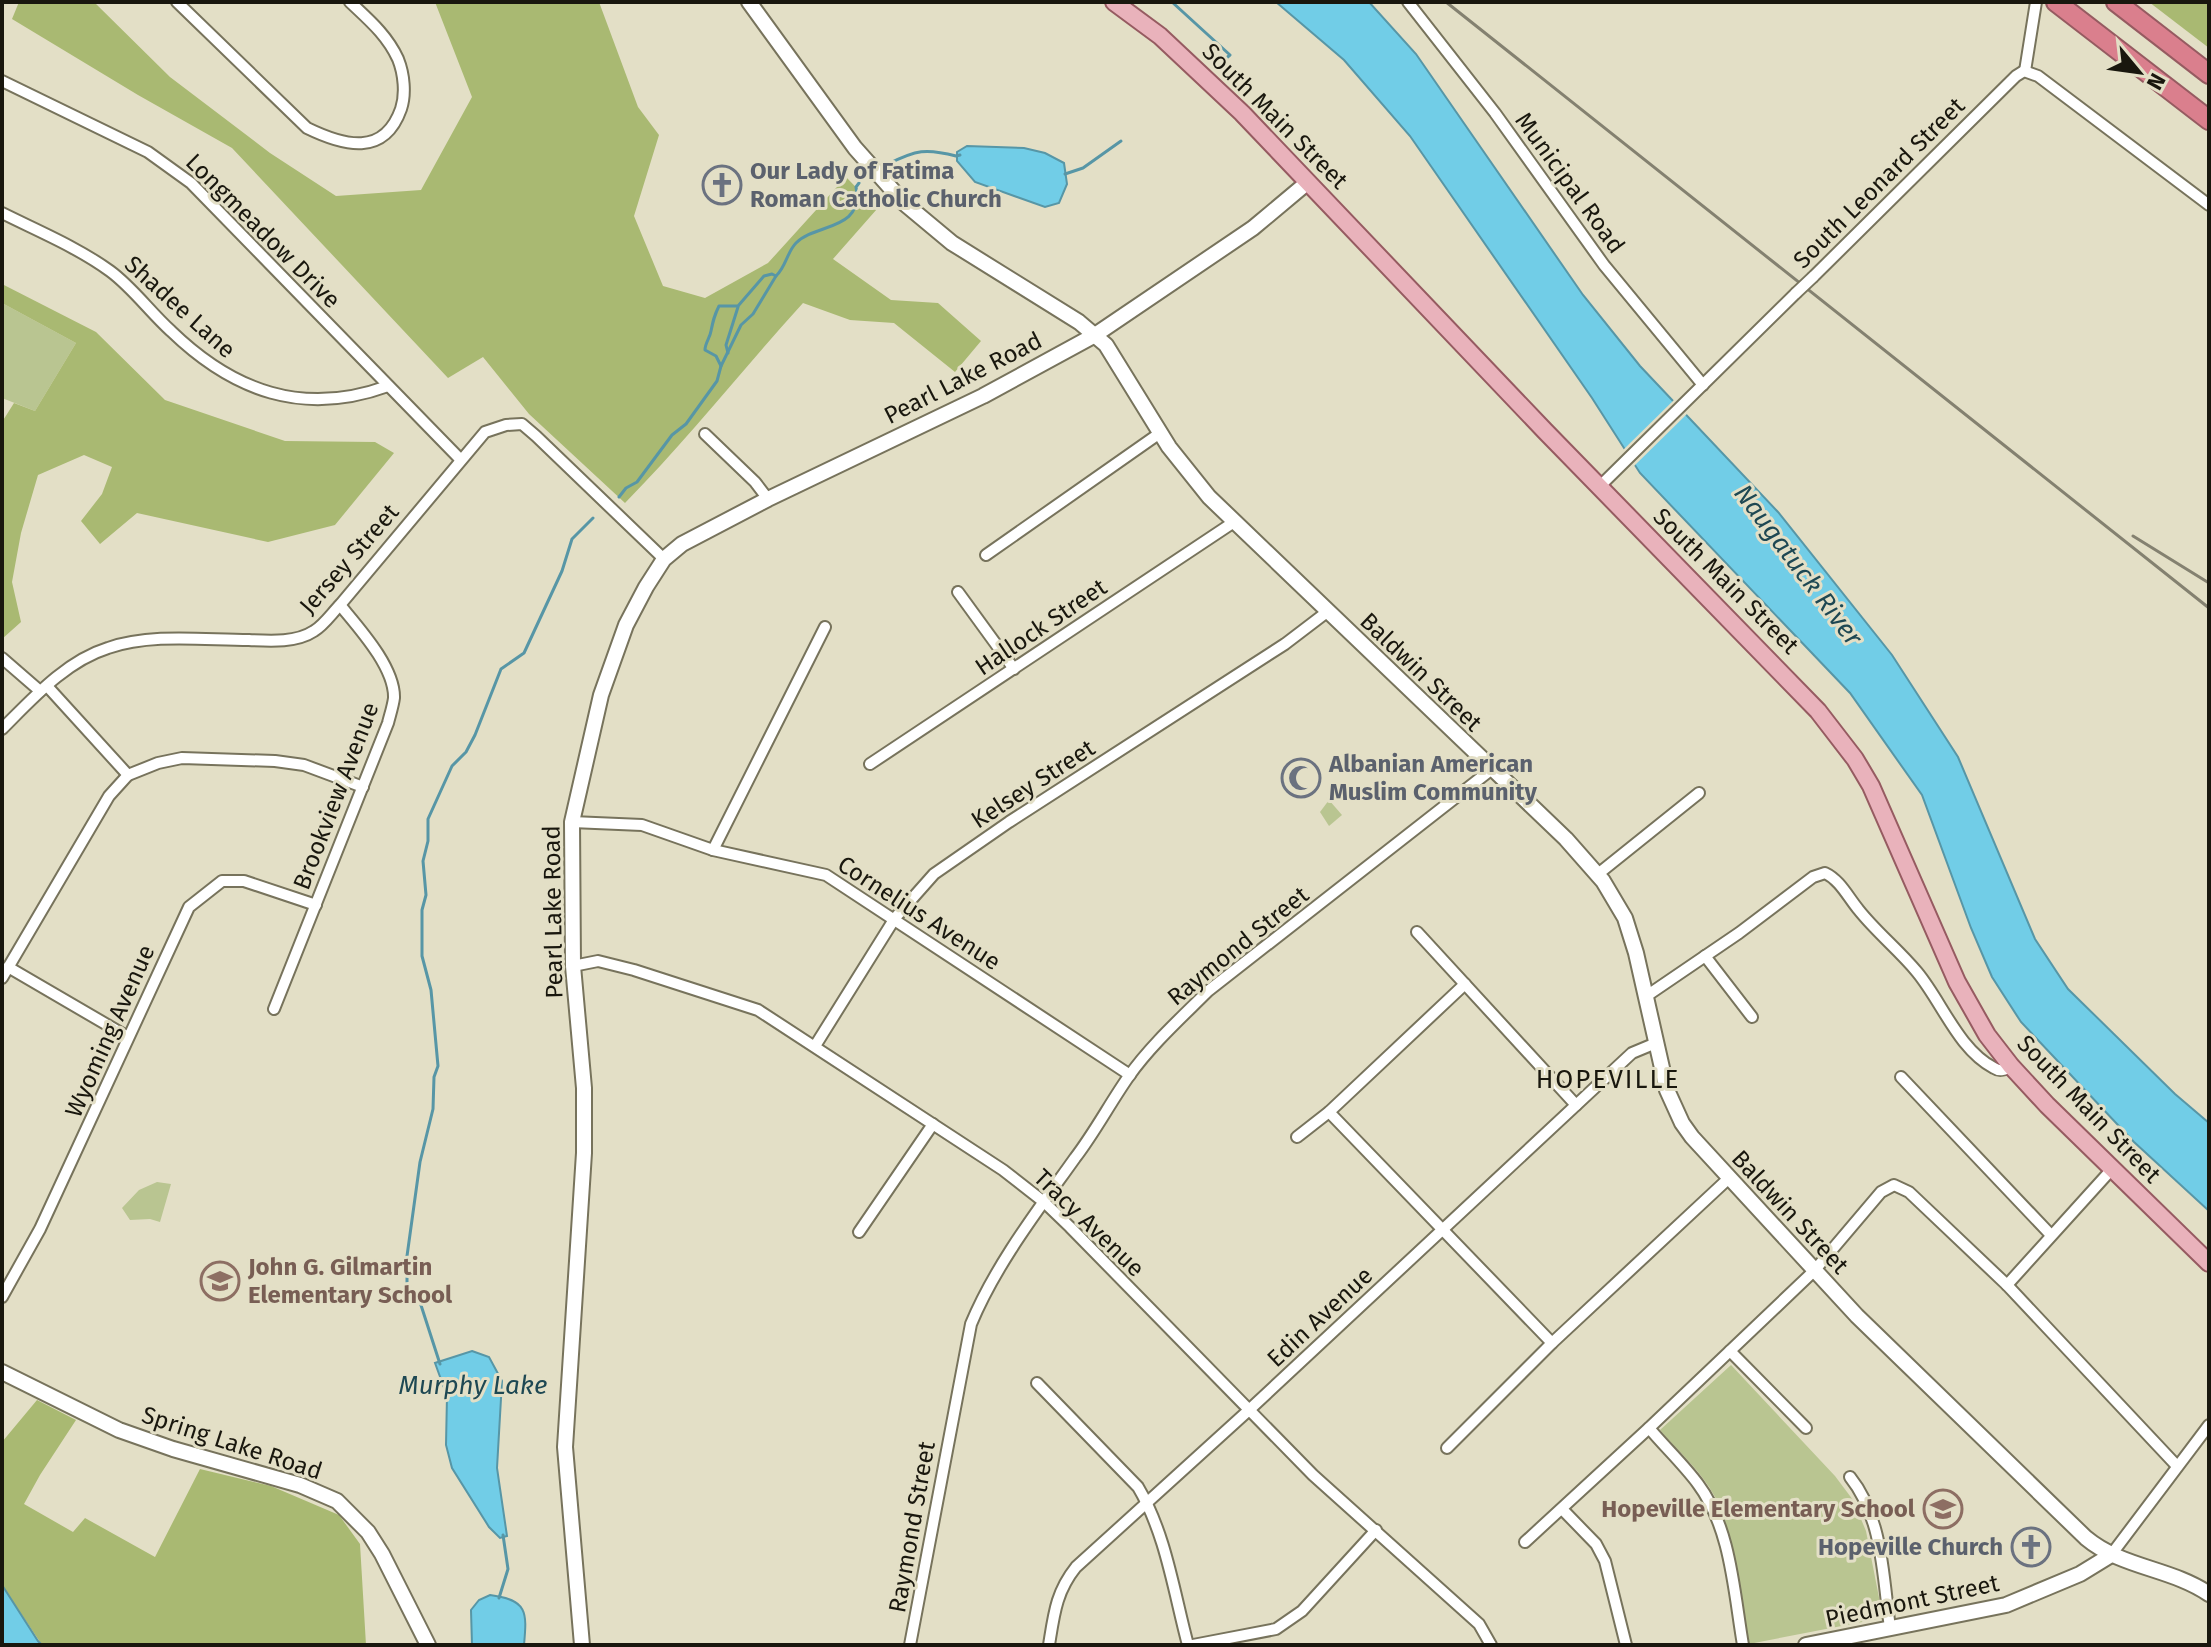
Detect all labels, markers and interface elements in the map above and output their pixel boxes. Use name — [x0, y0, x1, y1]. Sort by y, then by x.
north arrow — [2099, 32, 2179, 112]
street label: South Main Street — [1196, 37, 1354, 195]
text: N — [2141, 69, 2171, 94]
street label: South Leonard Street — [1788, 92, 1970, 274]
street label: Municipal Road — [1510, 107, 1630, 259]
street label: Longmeadow Drive — [180, 148, 346, 314]
place label: Our Lady of Fatima Roman Catholic Church — [750, 157, 1002, 213]
church icon: Our Lady of Fatima Roman Catholic Church — [701, 164, 743, 206]
street label: Shadee Lane — [119, 250, 241, 364]
street label: Pearl Lake Road — [879, 326, 1047, 430]
water label: Naugatuck River — [1727, 478, 1869, 652]
street label: Jersey Street — [294, 498, 405, 620]
street label: South Main Street — [1647, 502, 1805, 660]
street label: Hallock Street — [970, 573, 1112, 681]
street label: Baldwin Street — [1354, 607, 1488, 737]
street label: Brookview Avenue — [287, 698, 385, 894]
street label: Kelsey Street — [966, 734, 1100, 834]
place label: Albanian American Muslim Community — [1328, 750, 1537, 806]
mosque icon: Albanian American Muslim Community — [1280, 757, 1322, 799]
street label: Pearl Lake Road — [537, 825, 569, 999]
street label: Cornelius Avenue — [832, 850, 1006, 976]
street label: Raymond Street — [1162, 880, 1314, 1011]
street label: Wyoming Avenue — [59, 941, 161, 1121]
street label: South Main Street — [2011, 1029, 2167, 1189]
district label: HOPEVILLE — [1536, 1064, 1680, 1095]
street label: Baldwin Street — [1726, 1145, 1854, 1280]
street label: Tracy Avenue — [1028, 1163, 1150, 1283]
place label: John G. Gilmartin Elementary School — [247, 1253, 453, 1309]
school or university icon: John G. Gilmartin Elementary School — [199, 1260, 241, 1302]
street label: Edin Avenue — [1262, 1261, 1378, 1373]
water label: Murphy Lake — [399, 1370, 547, 1401]
street label: Spring Lake Road — [138, 1401, 326, 1485]
street label: Raymond Street — [883, 1439, 941, 1615]
school or university icon: Hopeville Elementary School — [1922, 1488, 1964, 1530]
place label: Hopeville Elementary School — [1601, 1495, 1916, 1523]
church icon: Hopeville Church — [2010, 1526, 2052, 1568]
place label: Hopeville Church — [1818, 1533, 2003, 1561]
street label: Piedmont Street — [1823, 1569, 2002, 1633]

